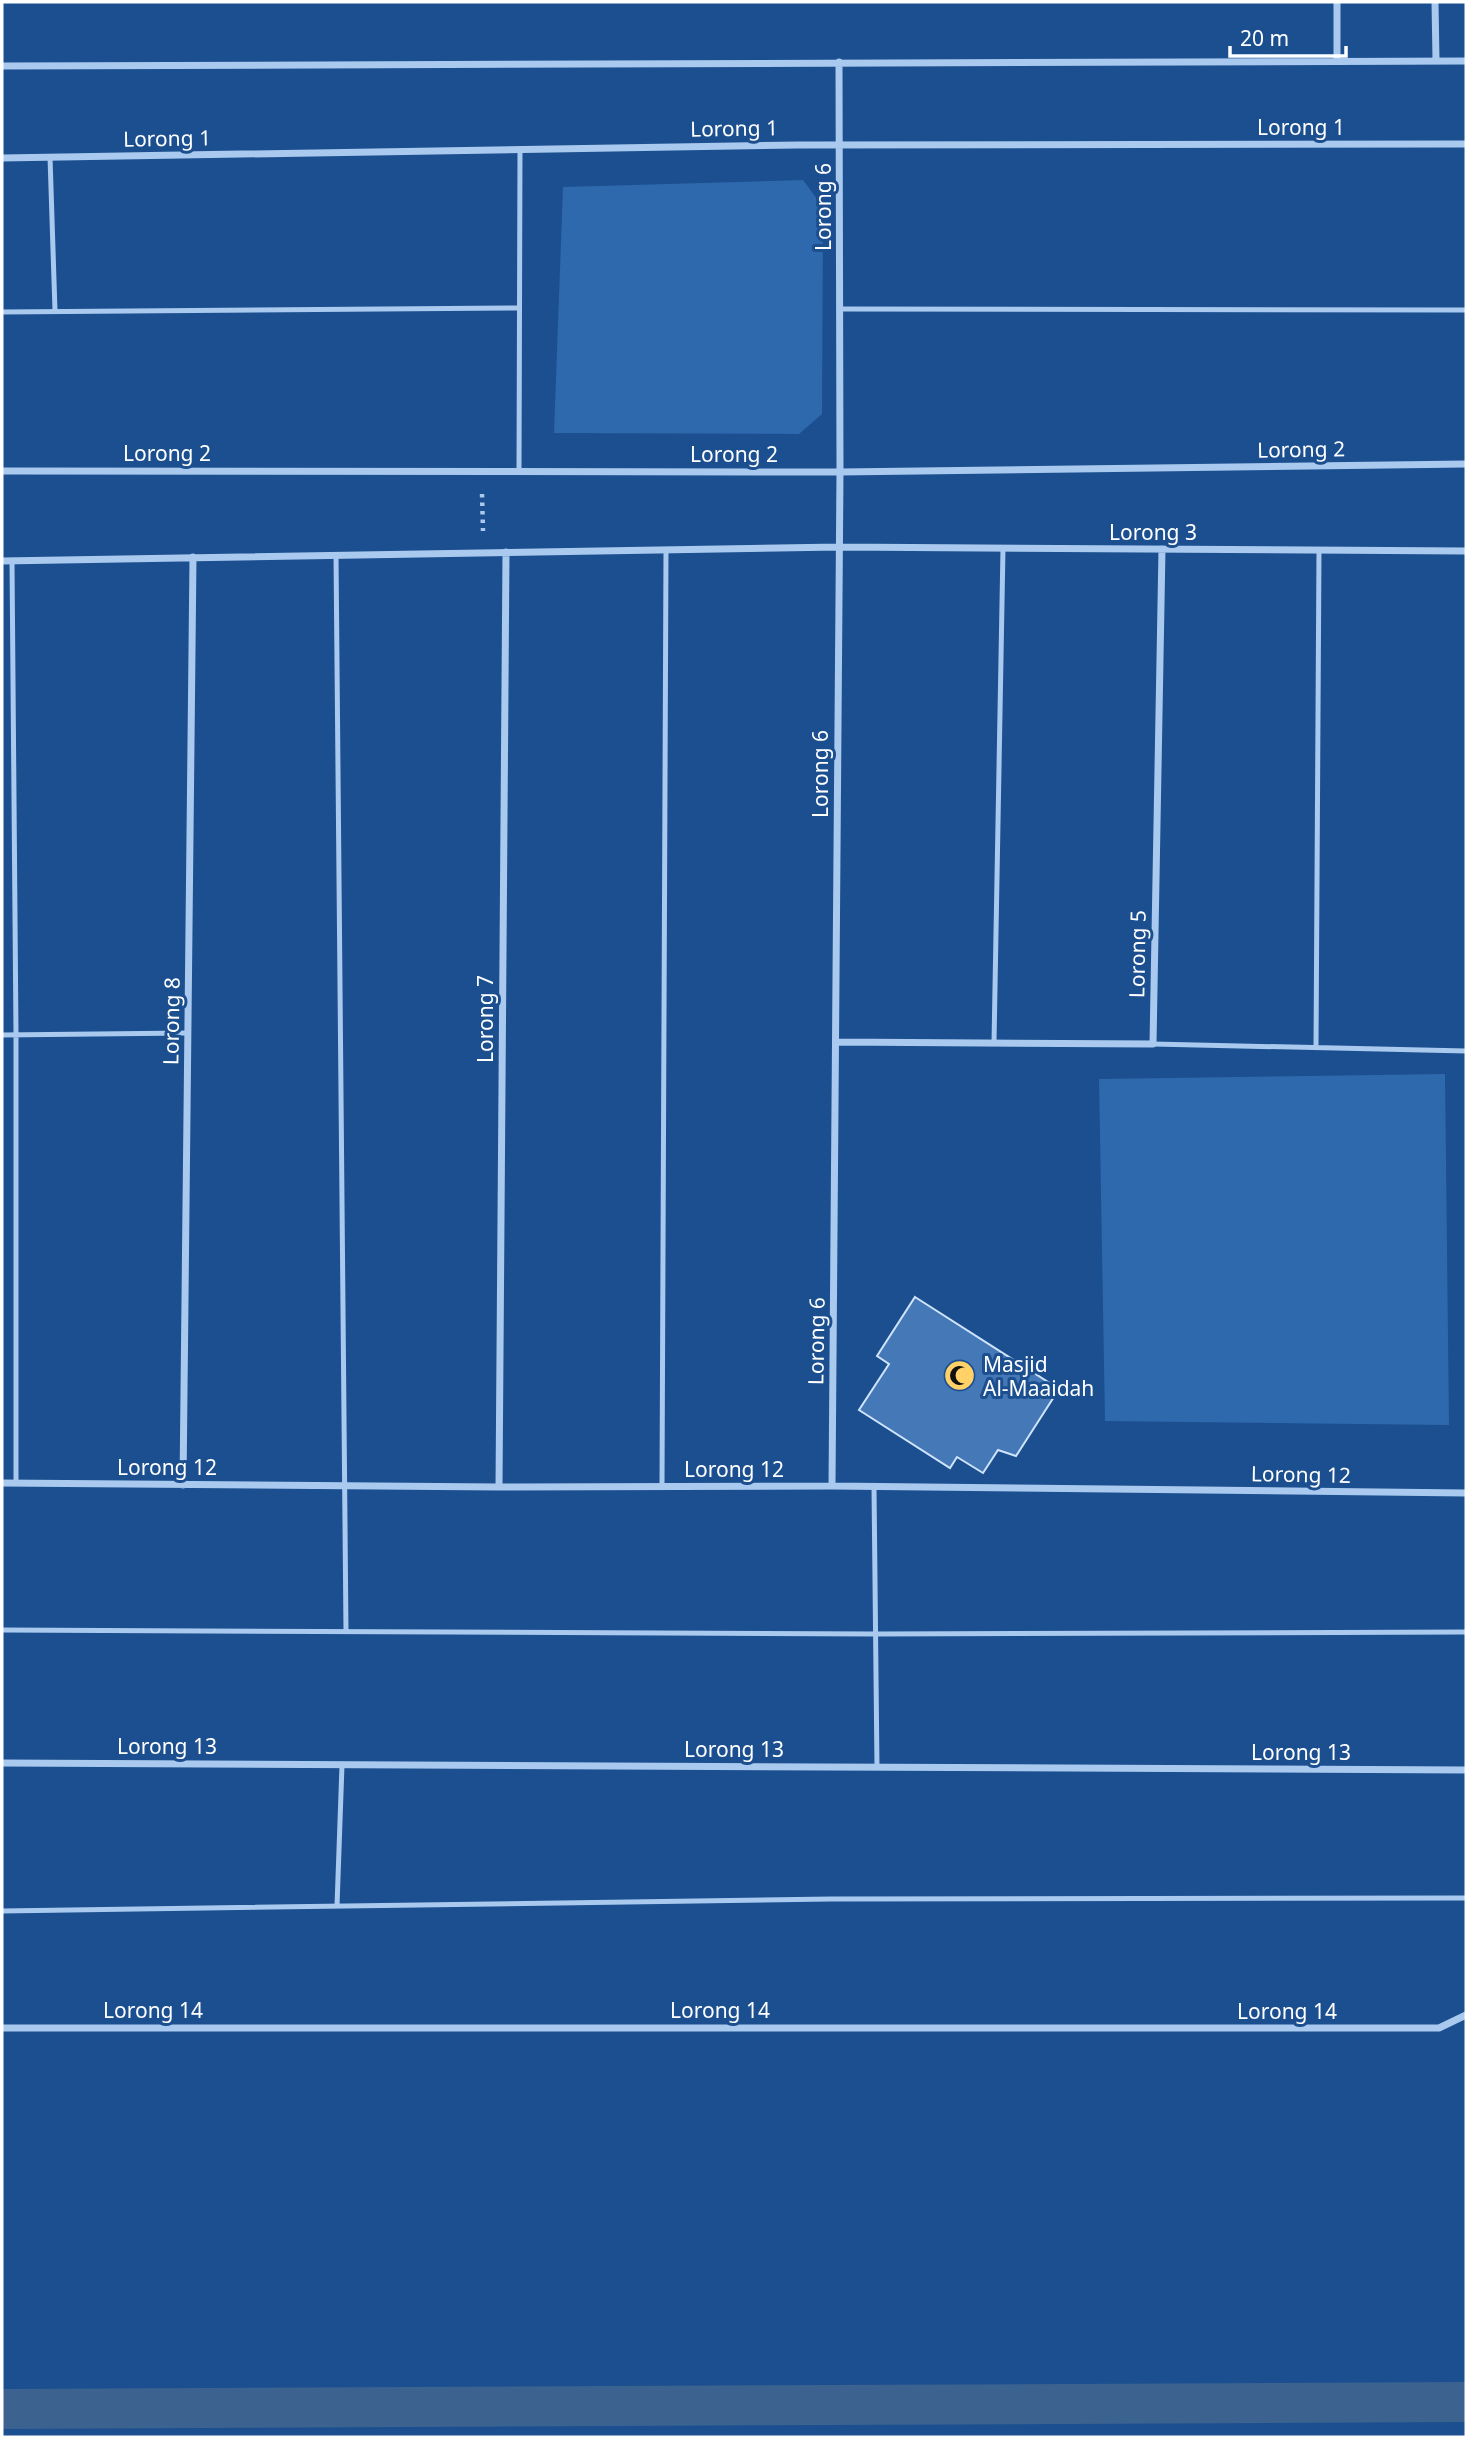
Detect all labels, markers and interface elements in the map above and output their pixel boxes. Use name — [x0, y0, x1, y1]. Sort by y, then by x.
scale bar — [1230, 14, 1346, 58]
text: 20 m — [1240, 24, 1289, 52]
street label: Lorong 1 — [690, 113, 778, 143]
street label: Lorong 1 — [1257, 113, 1345, 141]
street label: Lorong 1 — [123, 123, 211, 153]
street label: Lorong 6 — [809, 163, 837, 251]
street label: Lorong 2 — [1257, 434, 1345, 464]
street label: Lorong 2 — [123, 439, 211, 467]
street label: Lorong 2 — [690, 440, 778, 468]
street label: Lorong 3 — [1109, 518, 1197, 546]
street label: Lorong 6 — [806, 730, 834, 818]
street label: Lorong 5 — [1122, 910, 1152, 998]
street label: Lorong 7 — [471, 975, 499, 1063]
street label: Lorong 8 — [156, 977, 186, 1065]
street label: Lorong 6 — [801, 1297, 831, 1385]
place label: Masjid Al-Maaidah — [983, 1350, 1094, 1402]
mosque icon: Masjid Al-Maaidah — [943, 1359, 977, 1393]
street label: Lorong 12 — [117, 1453, 217, 1481]
street label: Lorong 12 — [684, 1455, 784, 1483]
street label: Lorong 12 — [1251, 1459, 1351, 1489]
street label: Lorong 13 — [117, 1732, 217, 1760]
street label: Lorong 13 — [684, 1735, 784, 1763]
street label: Lorong 13 — [1251, 1738, 1351, 1766]
street label: Lorong 14 — [103, 1996, 203, 2024]
street label: Lorong 14 — [670, 1996, 770, 2024]
street label: Lorong 14 — [1237, 1997, 1337, 2025]

